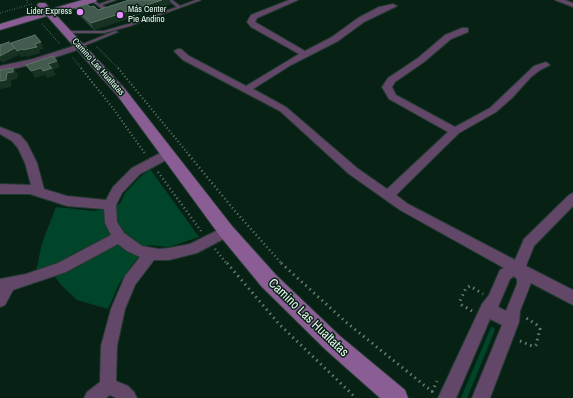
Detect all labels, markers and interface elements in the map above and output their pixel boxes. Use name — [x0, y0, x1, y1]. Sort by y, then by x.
place label: Más Center Pie Andino — [128, 5, 166, 26]
place label: Lider Express — [26, 7, 72, 17]
marker: Lider Express — [75, 7, 85, 17]
marker: Más Center Pie Andino — [115, 10, 125, 20]
street label: Camino Las Hualtatas — [70, 36, 126, 98]
street label: Camino Las Hualtatas — [265, 276, 351, 360]

